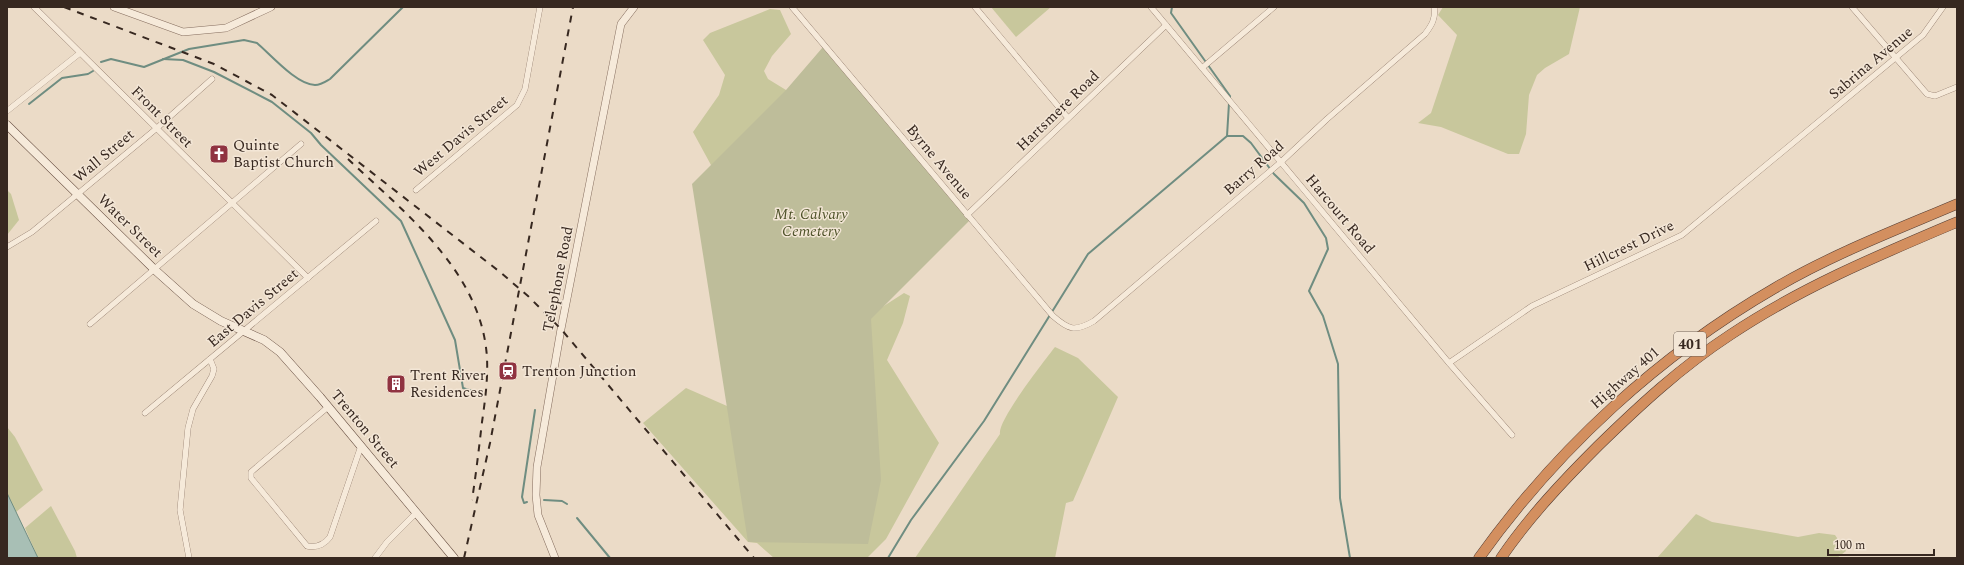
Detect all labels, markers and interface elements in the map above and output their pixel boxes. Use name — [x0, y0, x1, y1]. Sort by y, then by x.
street label: Sabrina Avenue — [1824, 21, 1918, 105]
street label: Hartsmere Road — [1011, 65, 1105, 157]
street label: Front Street — [126, 81, 198, 153]
street label: West Davis Street — [409, 89, 513, 183]
street label: Byrne Avenue — [901, 119, 977, 205]
street label: Wall Street — [68, 124, 140, 188]
place label: Quinte Baptist Church — [233, 134, 334, 174]
street label: Barry Road — [1219, 135, 1289, 201]
church icon: Quinte Baptist Church — [208, 143, 230, 165]
street label: Harcourt Road — [1300, 169, 1380, 259]
street label: Water Street — [92, 189, 168, 263]
park label: Mt. Calvary Cemetery — [774, 203, 848, 243]
street label: Hillcrest Drive — [1580, 214, 1678, 278]
street label: Telephone Road — [536, 224, 580, 334]
street label: East Davis Street — [202, 263, 304, 353]
road number: 401 — [1674, 332, 1706, 356]
street label: Highway 401 — [1585, 341, 1665, 415]
station icon: Trenton Junction — [497, 360, 519, 382]
place label: Trenton Junction — [522, 360, 637, 383]
place label: Trent River Residences — [410, 364, 486, 404]
building icon: Trent River Residences — [385, 373, 407, 395]
street label: Trenton Street — [325, 385, 405, 473]
scale bar — [1828, 531, 1934, 557]
text: 100 m — [1834, 536, 1865, 555]

